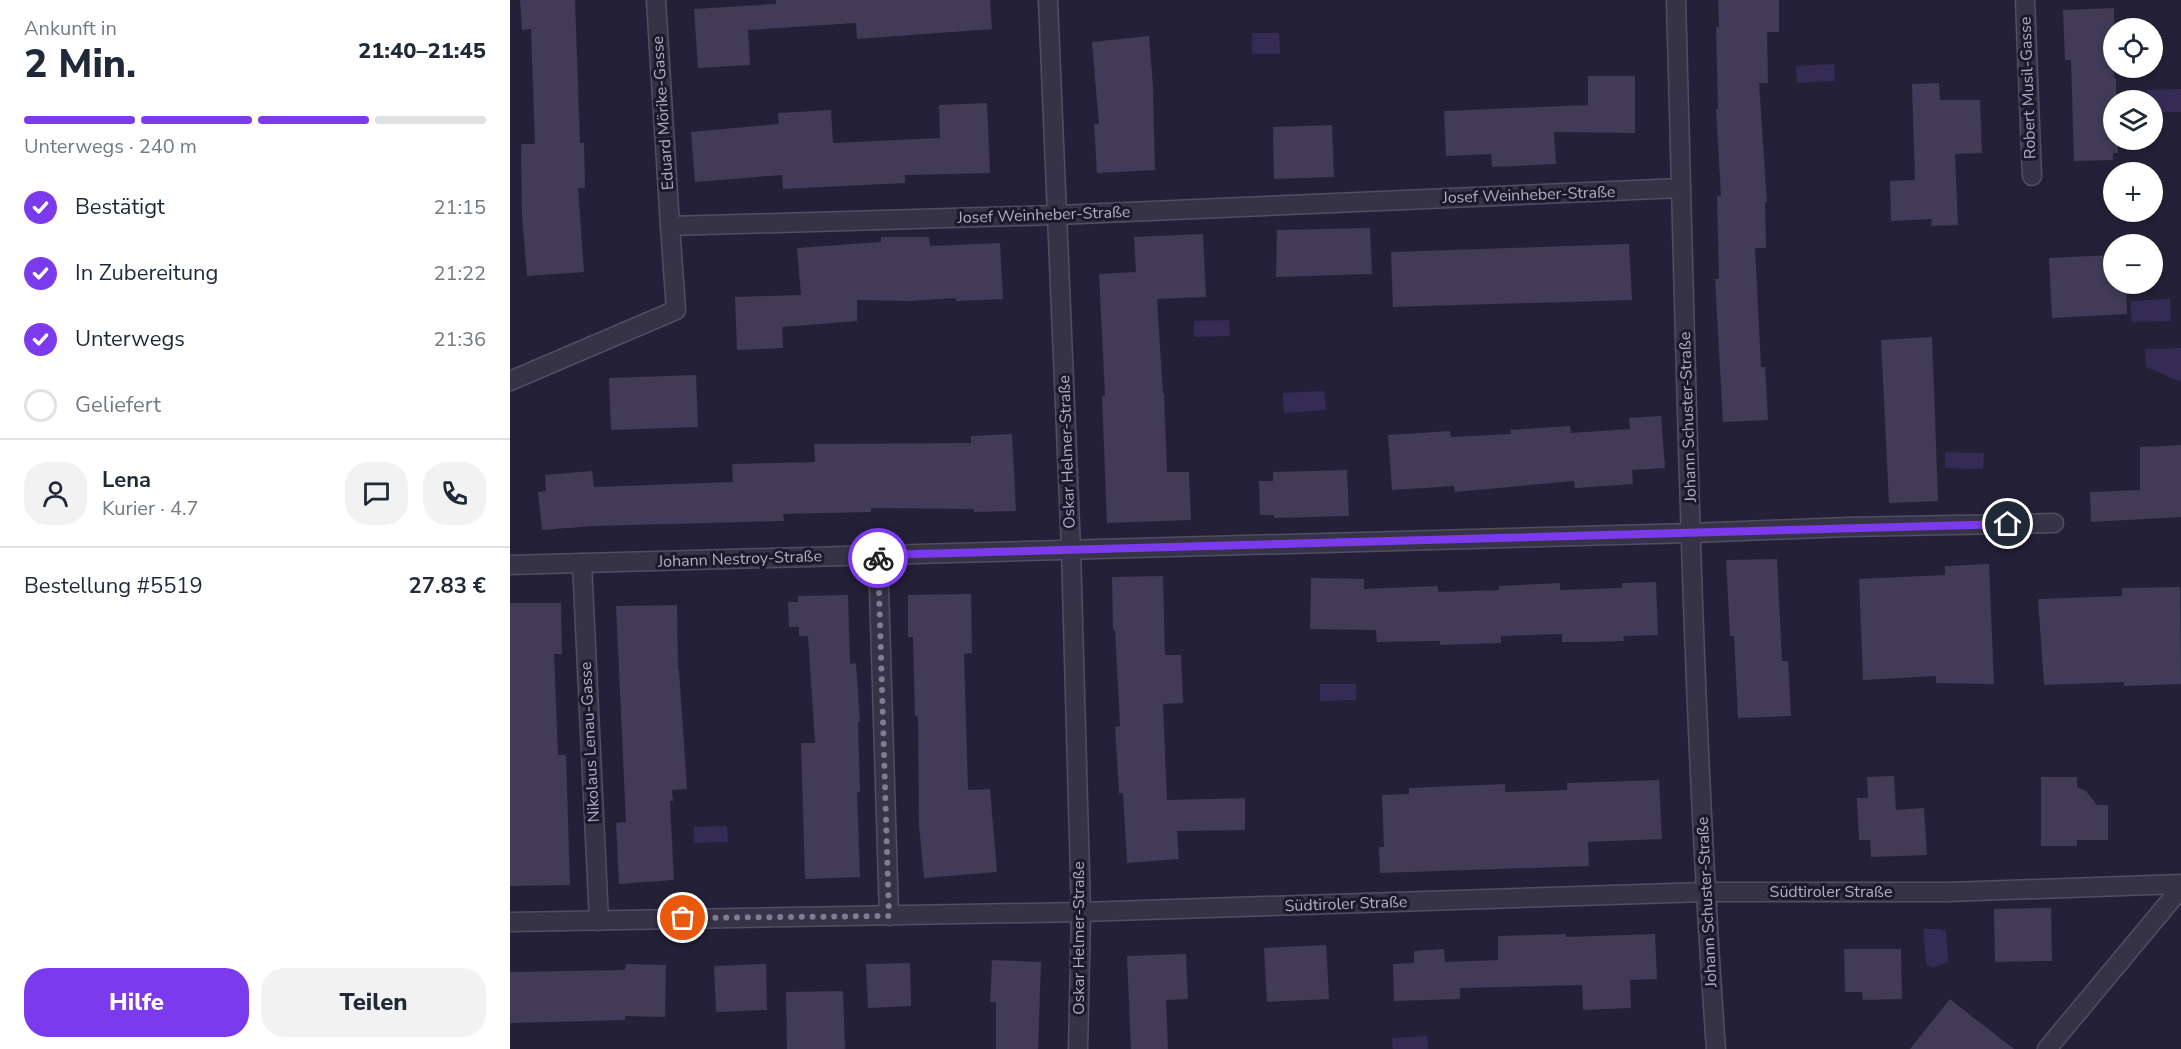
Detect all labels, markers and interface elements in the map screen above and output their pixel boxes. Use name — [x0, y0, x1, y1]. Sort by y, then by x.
text: Ankunft in — [24, 15, 117, 42]
street label: Robert Musil-Gasse — [2015, 16, 2041, 160]
map controls — [2103, 18, 2163, 294]
button: locate — [2103, 18, 2163, 78]
street label: Eduard Mörike-Gasse — [647, 35, 679, 191]
text: 21:40–21:45 — [358, 36, 486, 66]
text: 2 Min. — [24, 38, 136, 91]
button: layers — [2103, 90, 2163, 150]
text: Unterwegs · 240 m — [24, 133, 197, 160]
button: + — [2103, 162, 2163, 222]
street label: Josef Weinheber-Straße — [1441, 181, 1616, 209]
icon: check — [24, 191, 57, 224]
text: Bestätigt — [75, 192, 165, 222]
text: 21:15 — [433, 194, 486, 221]
street label: Josef Weinheber-Straße — [956, 201, 1131, 229]
button: − — [2103, 234, 2163, 294]
icon: check — [24, 257, 57, 290]
text: In Zubereitung — [75, 258, 218, 288]
text: 21:22 — [433, 260, 486, 287]
icon: check — [24, 323, 57, 356]
text: Unterwegs — [75, 324, 185, 354]
text: 21:36 — [433, 326, 486, 353]
street label: Johann Schuster-Straße — [1674, 331, 1702, 504]
street label: Oskar Helmer-Straße — [1053, 375, 1081, 529]
text: Geliefert — [75, 390, 161, 420]
button: person — [24, 462, 87, 525]
button: chat — [345, 462, 408, 525]
button: phone — [423, 462, 486, 525]
text: Lena — [102, 465, 151, 495]
text: Kurier · 4.7 — [102, 495, 199, 522]
pin — [1982, 498, 2033, 549]
icon: home — [1991, 507, 2024, 540]
courier — [848, 528, 908, 588]
icon: bike — [862, 542, 895, 575]
street label: Johann Nestroy-Straße — [657, 545, 822, 573]
text: Bestellung #5519 — [24, 571, 203, 601]
text: 27.83 € — [409, 571, 486, 601]
street label: Nikolaus Lenau-Gasse — [575, 661, 605, 823]
street label: Johann Schuster-Straße — [1692, 816, 1723, 989]
street label: Oskar Helmer-Straße — [1068, 861, 1090, 1015]
street label: Südtiroler Straße — [1770, 881, 1892, 903]
street label: Südtiroler Straße — [1284, 891, 1408, 917]
pin — [657, 892, 708, 943]
icon: bag — [666, 901, 699, 934]
button: Hilfe — [24, 968, 249, 1037]
button: Teilen — [261, 968, 486, 1037]

